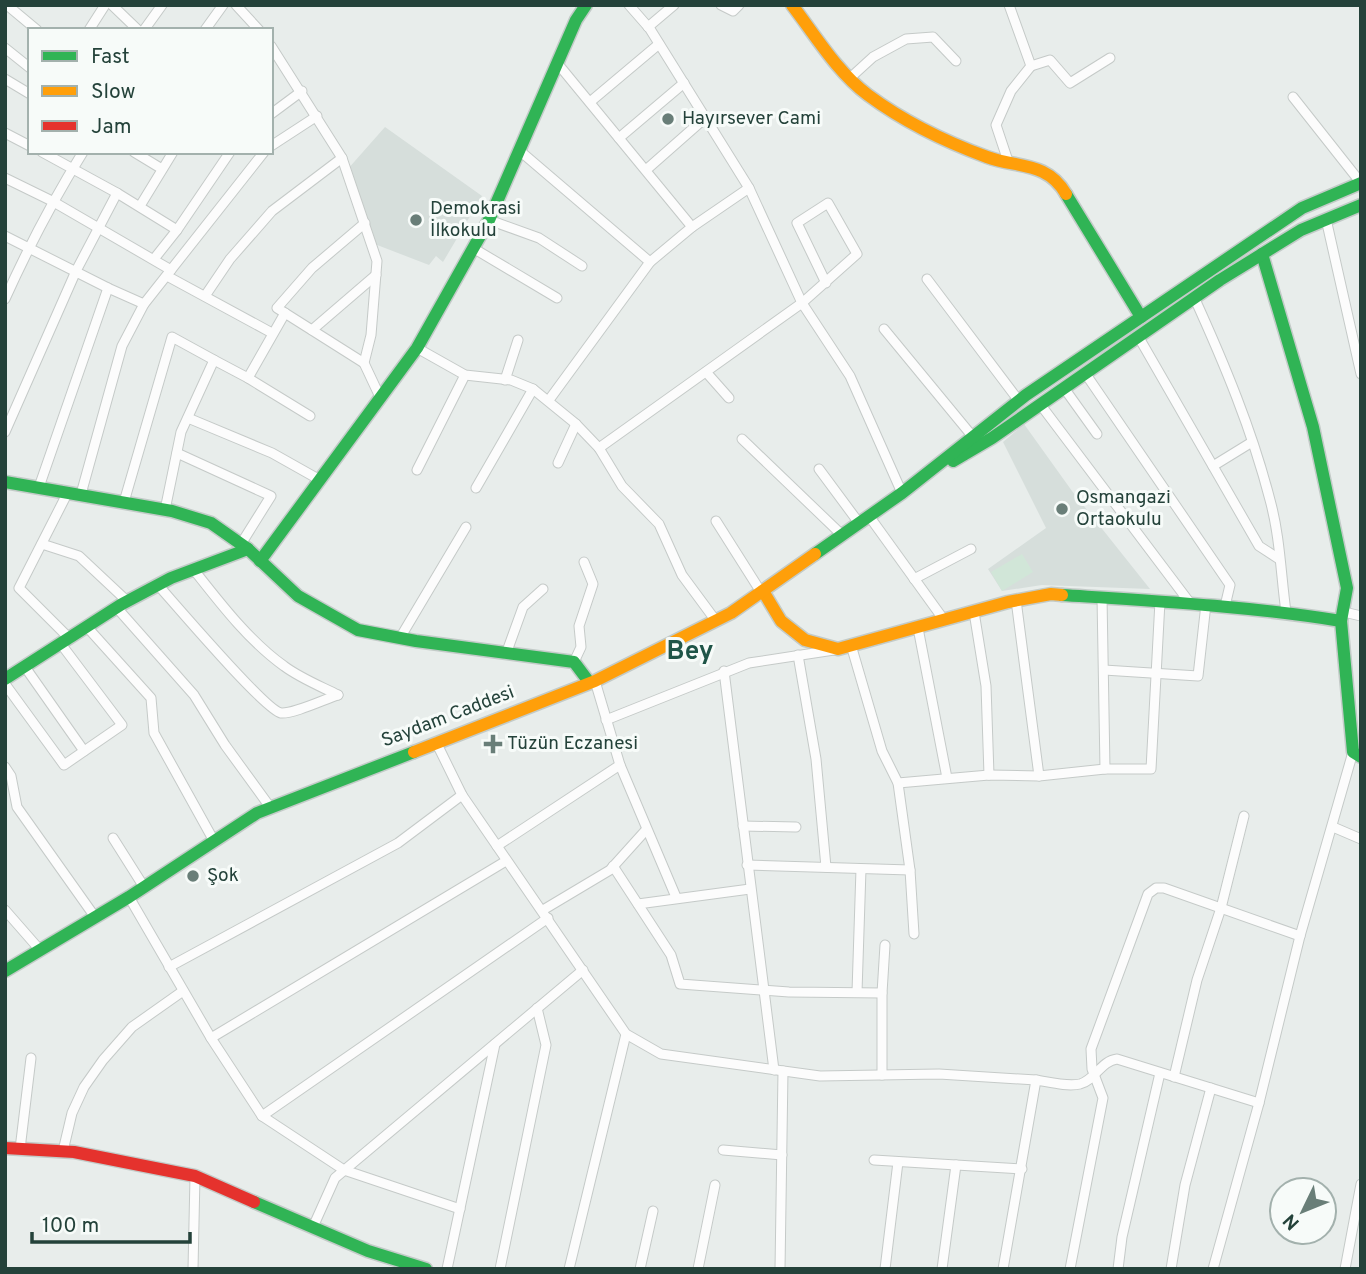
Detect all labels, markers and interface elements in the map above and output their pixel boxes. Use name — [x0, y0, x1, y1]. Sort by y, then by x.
legend — [28, 28, 273, 154]
text: Fast — [91, 44, 130, 71]
text: Slow — [91, 79, 136, 106]
place label: Hayırsever Cami — [682, 107, 821, 131]
marker: Hayırsever Cami — [660, 111, 676, 127]
text: Jam — [91, 114, 132, 141]
place label: Demokrasi İlkokulu — [430, 197, 521, 243]
marker: Demokrasi İlkokulu — [408, 212, 424, 228]
place label: Osmangazi Ortaokulu — [1076, 486, 1171, 532]
marker: Osmangazi Ortaokulu — [1054, 501, 1070, 517]
district label: Bey — [667, 636, 714, 669]
street label: Saydam Caddesi — [378, 681, 518, 753]
place label: Tüzün Eczanesi — [507, 732, 638, 756]
marker: Tüzün Eczanesi — [485, 736, 501, 752]
place label: Şok — [207, 864, 239, 888]
marker: Şok — [185, 868, 201, 884]
north arrow — [1268, 1176, 1338, 1246]
scale bar — [32, 1200, 189, 1244]
text: N — [1279, 1208, 1305, 1234]
text: 100 m — [42, 1213, 99, 1240]

